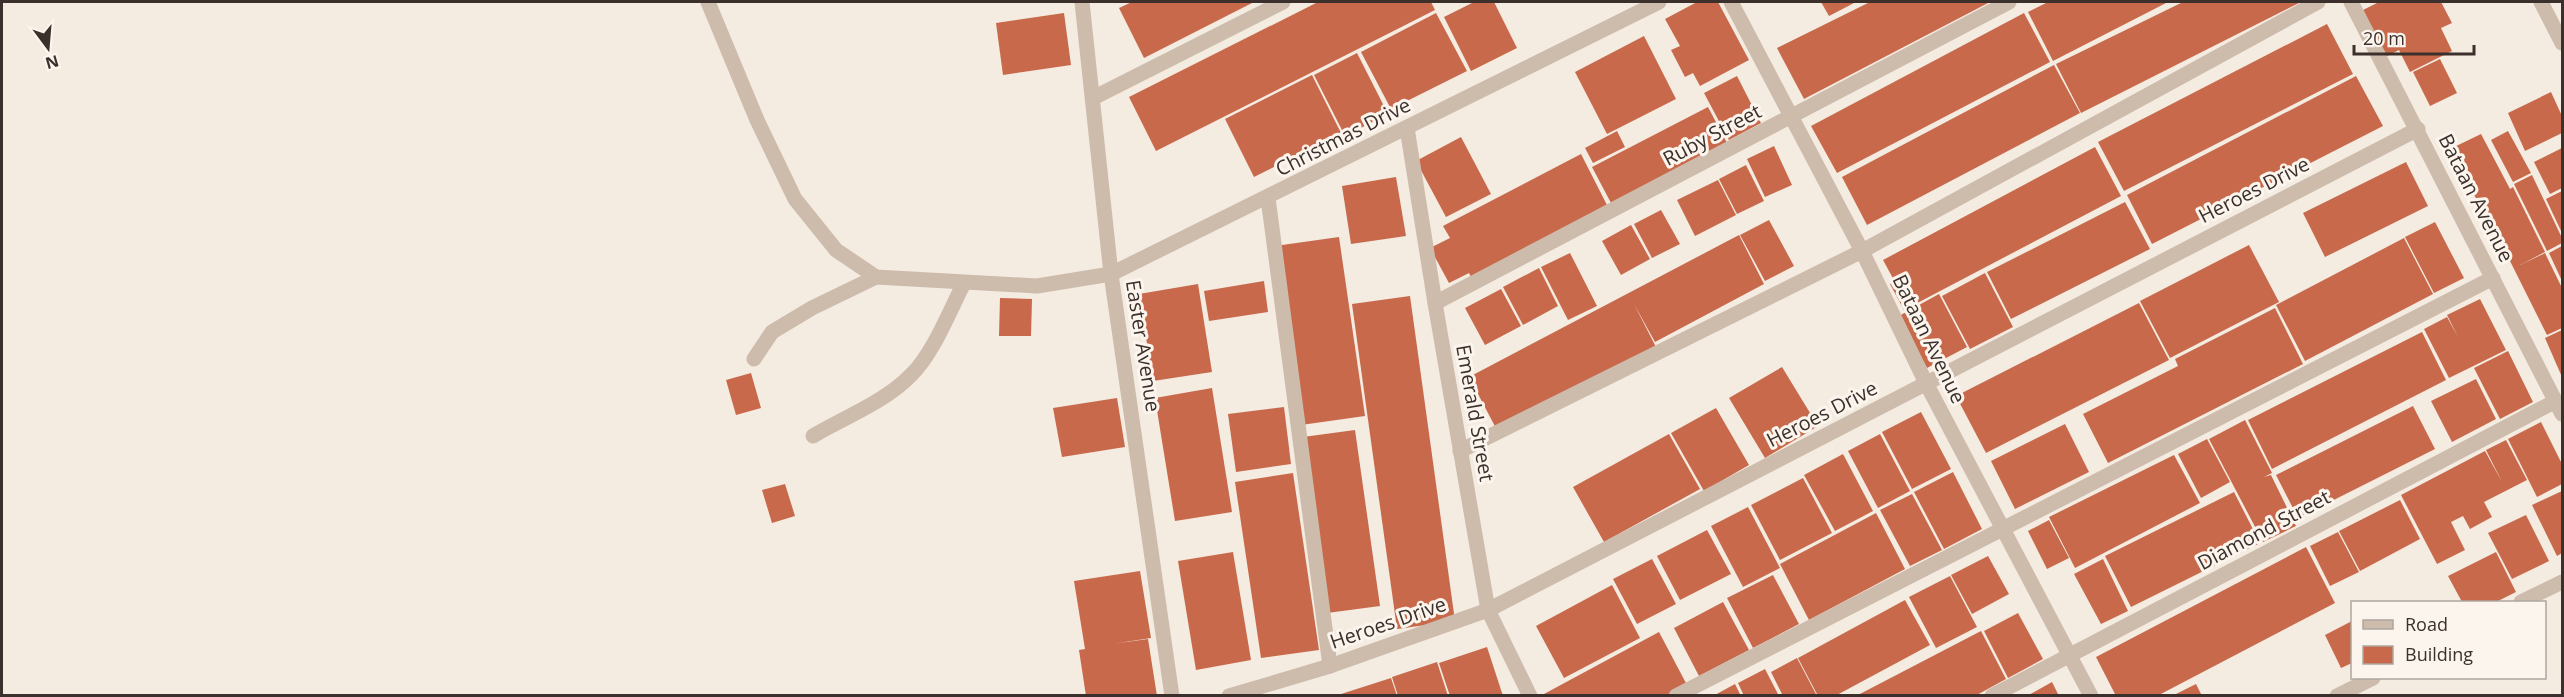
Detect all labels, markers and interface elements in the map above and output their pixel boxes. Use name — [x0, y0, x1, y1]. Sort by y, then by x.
north arrow — [18, 18, 78, 78]
scale bar — [2354, 18, 2474, 56]
text: 20 m — [2363, 26, 2405, 50]
text: N — [43, 50, 61, 75]
street label: Christmas Drive — [1271, 91, 1415, 182]
street label: Ruby Street — [1658, 97, 1766, 172]
street label: Bataan Avenue — [2433, 129, 2520, 266]
street label: Heroes Drive — [2194, 150, 2314, 229]
street label: Bataan Avenue — [1887, 270, 1972, 408]
street label: Easter Avenue — [1120, 278, 1167, 414]
street label: Emerald Street — [1450, 342, 1501, 483]
street label: Heroes Drive — [1762, 374, 1882, 453]
street label: Diamond Street — [2193, 483, 2335, 576]
street label: Heroes Drive — [1326, 590, 1449, 655]
legend — [2351, 601, 2546, 679]
text: Road — [2405, 612, 2448, 636]
text: Building — [2405, 642, 2473, 666]

